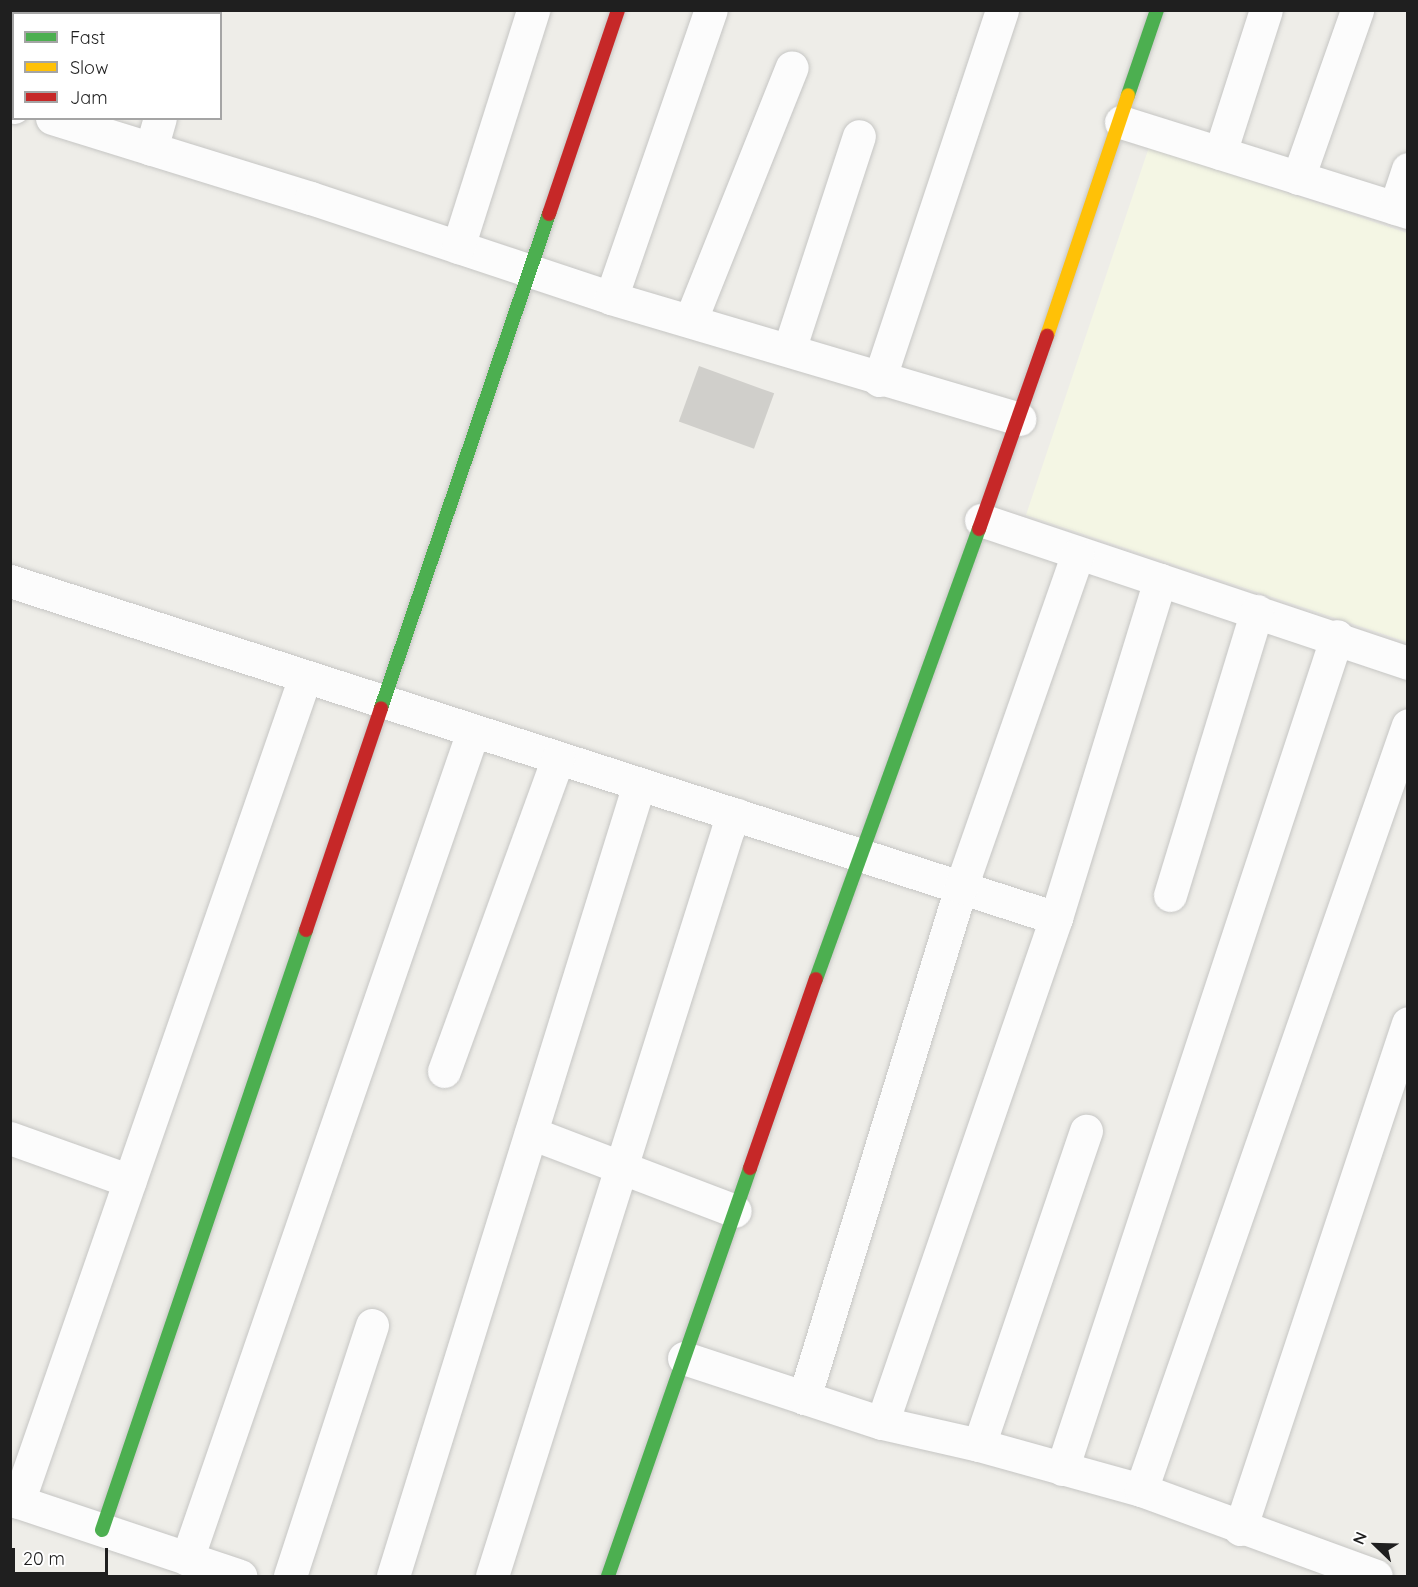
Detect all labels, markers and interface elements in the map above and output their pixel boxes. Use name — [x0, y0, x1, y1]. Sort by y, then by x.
legend — [12, 12, 222, 120]
text: Fast — [70, 26, 105, 49]
text: Slow — [70, 56, 108, 79]
text: Jam — [70, 86, 108, 109]
north arrow — [1346, 1515, 1406, 1575]
text: N — [1348, 1529, 1371, 1547]
scale bar — [15, 1536, 111, 1574]
text: 20 m — [23, 1547, 65, 1570]

